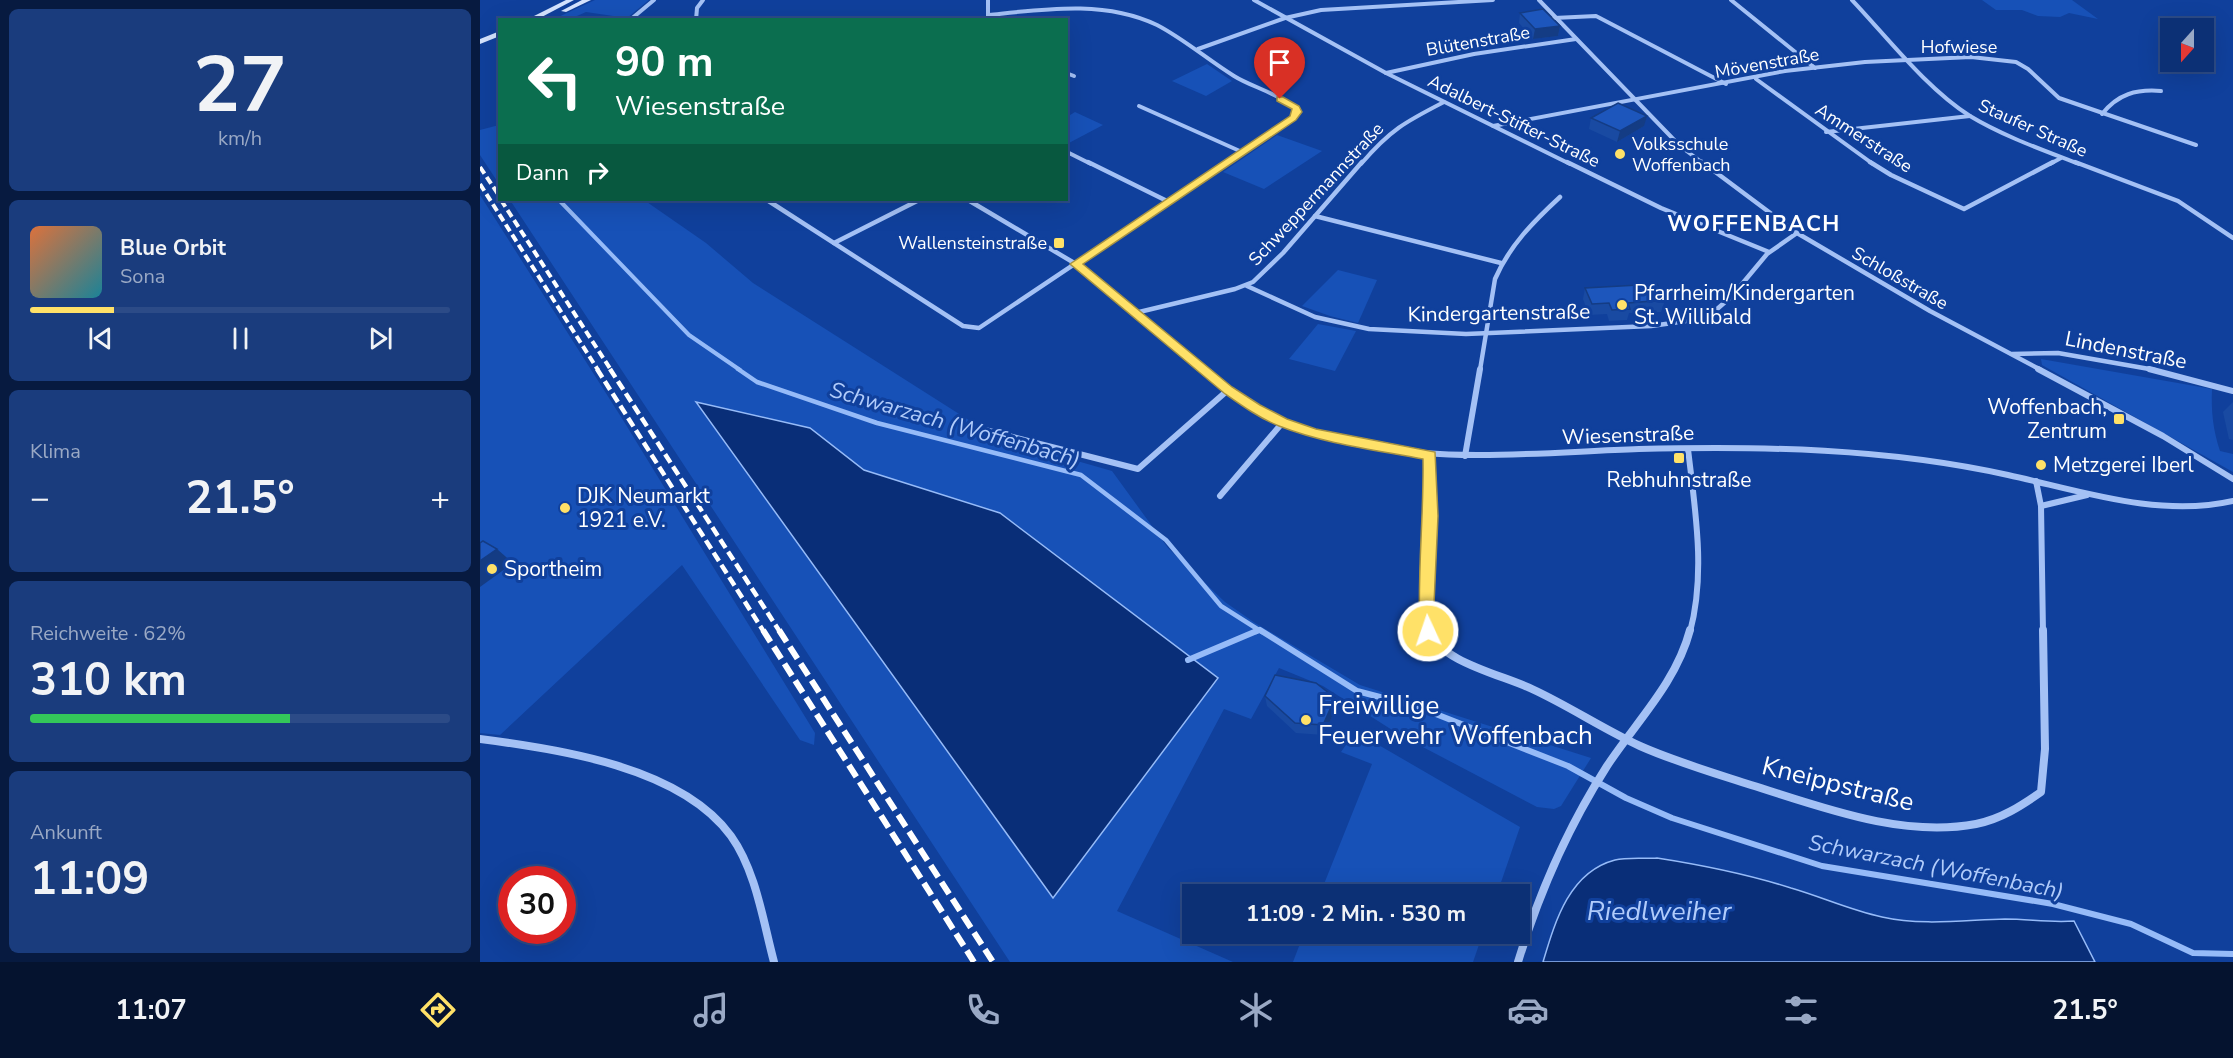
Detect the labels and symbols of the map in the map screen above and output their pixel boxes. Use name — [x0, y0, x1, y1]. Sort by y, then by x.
north arrow — [2160, 18, 2214, 72]
street label: Blütenstraße — [1424, 20, 1532, 62]
street label: Hofwiese — [1921, 35, 1997, 59]
pin — [1254, 37, 1305, 99]
street label: Mövenstraße — [1713, 42, 1821, 84]
street label: Adalbert-Stifter-Straße — [1424, 69, 1604, 173]
street label: Staufer Straße — [1975, 93, 2091, 163]
street label: Ammerstraße — [1811, 98, 1917, 178]
street label: Schweppermannstraße — [1243, 117, 1389, 271]
place label: Volksschule Woffenbach — [1631, 132, 1731, 177]
marker: Volksschule Woffenbach — [1613, 147, 1627, 161]
district label: WOFFENBACH — [1667, 209, 1841, 239]
place label: Wallensteinstraße — [898, 231, 1047, 255]
marker: Wallensteinstraße — [1052, 236, 1066, 250]
street label: Schloßstraße — [1848, 241, 1952, 315]
place label: Pfarrheim/Kindergarten St. Willibald — [1634, 279, 1855, 331]
street label: Kindergartenstraße — [1407, 297, 1591, 329]
marker: Pfarrheim/Kindergarten St. Willibald — [1615, 298, 1629, 312]
street label: Lindenstraße — [2063, 324, 2189, 376]
water label: Schwarzach (Woffenbach) — [826, 375, 1084, 475]
place label: Woffenbach, Zentrum — [1987, 393, 2107, 445]
marker: Woffenbach, Zentrum — [2112, 412, 2126, 426]
street label: Wiesenstraße — [1561, 419, 1695, 451]
marker: Rebhuhnstraße — [1672, 451, 1686, 465]
place label: Metzgerei Iberl — [2053, 451, 2195, 479]
marker: Metzgerei Iberl — [2034, 458, 2048, 472]
place label: Rebhuhnstraße — [1607, 466, 1751, 494]
place label: DJK Neumarkt 1921 e.V. — [577, 482, 711, 534]
marker: DJK Neumarkt 1921 e.V. — [558, 501, 572, 515]
place label: Sportheim — [504, 555, 602, 583]
marker: Sportheim — [485, 562, 499, 576]
position arrow — [1396, 599, 1460, 663]
place label: Freiwillige Feuerwehr Woffenbach — [1318, 688, 1593, 753]
marker: Freiwillige Feuerwehr Woffenbach — [1299, 713, 1313, 727]
street label: Kneippstraße — [1758, 748, 1918, 820]
water label: Schwarzach (Woffenbach) — [1806, 828, 2066, 906]
speed limit sign: 30 — [498, 866, 576, 944]
water label: Riedlweiher — [1587, 893, 1733, 930]

